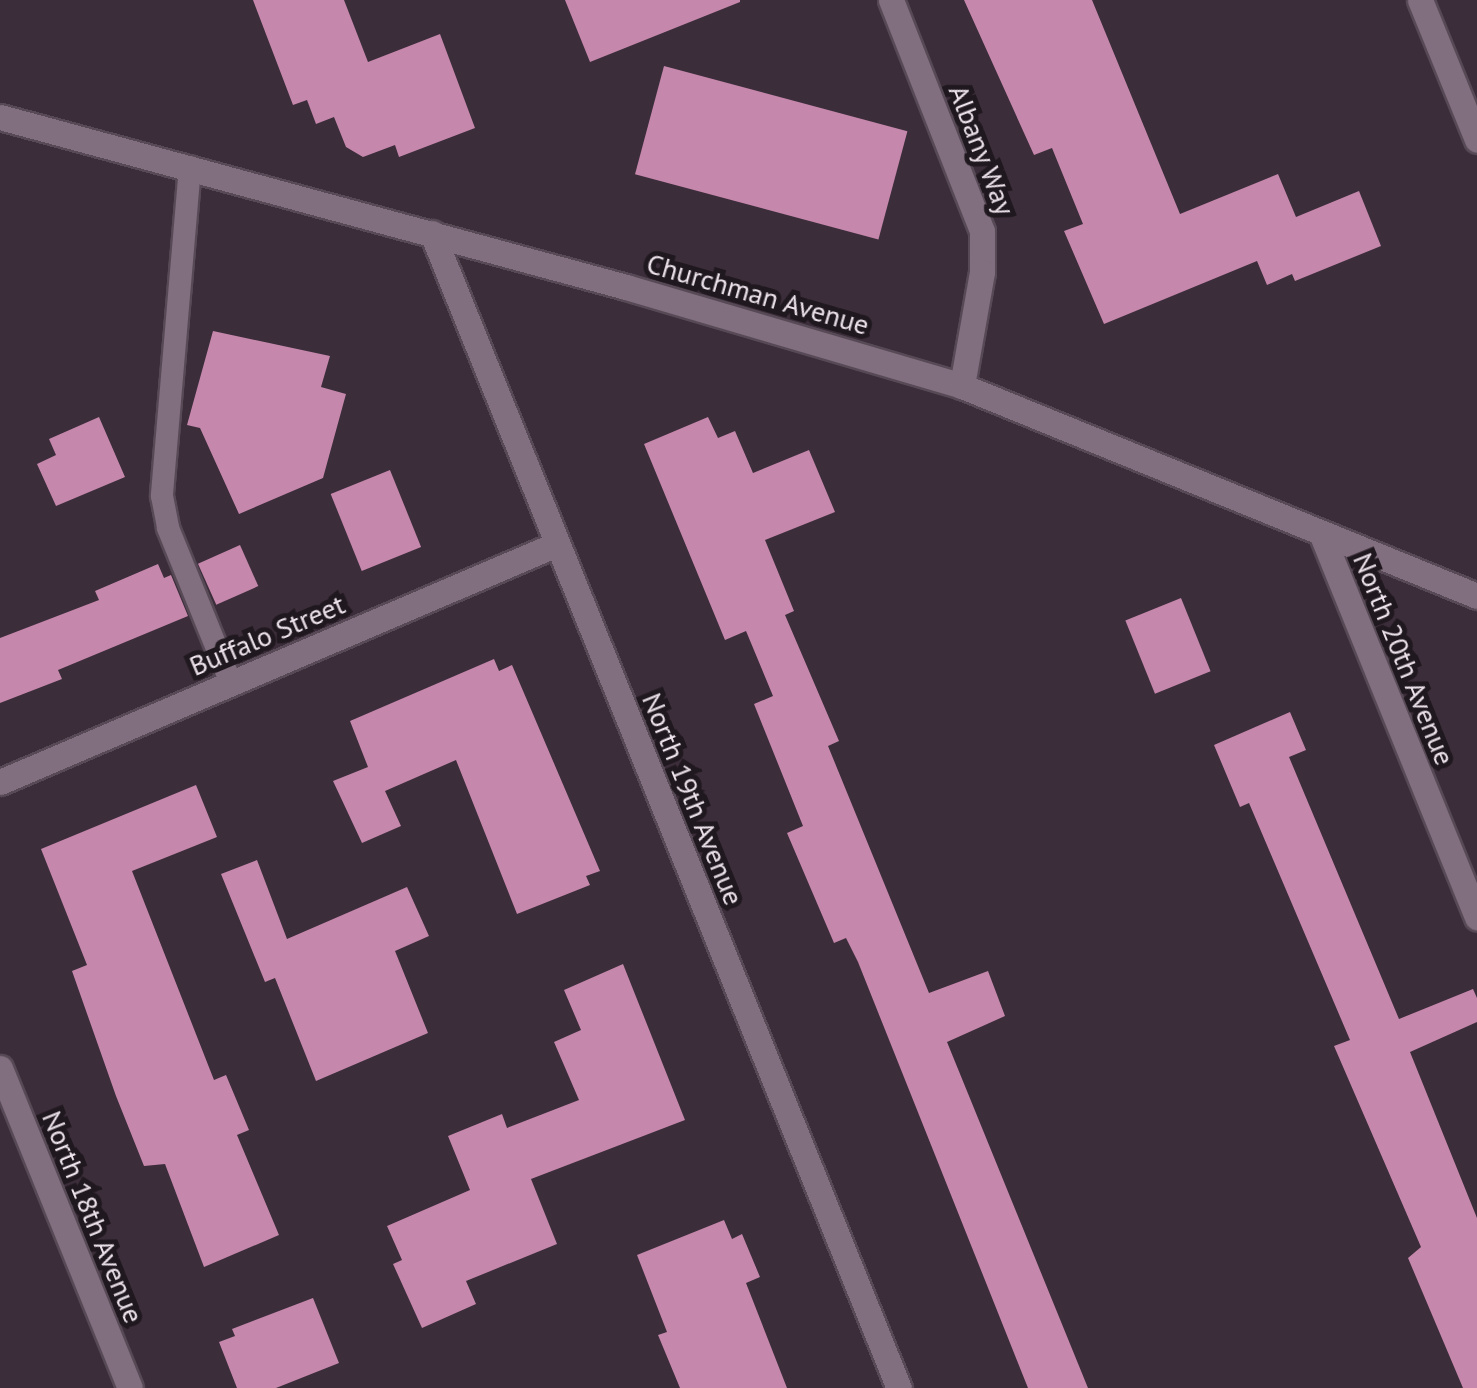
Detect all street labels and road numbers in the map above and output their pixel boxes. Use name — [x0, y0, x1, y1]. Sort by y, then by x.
street label: Albany Way — [942, 79, 1022, 221]
street label: Churchman Avenue — [642, 246, 874, 342]
street label: North 20th Avenue — [1346, 548, 1462, 770]
street label: Buffalo Street — [184, 587, 350, 683]
street label: North 19th Avenue — [635, 688, 751, 910]
street label: North 18th Avenue — [35, 1106, 151, 1328]

